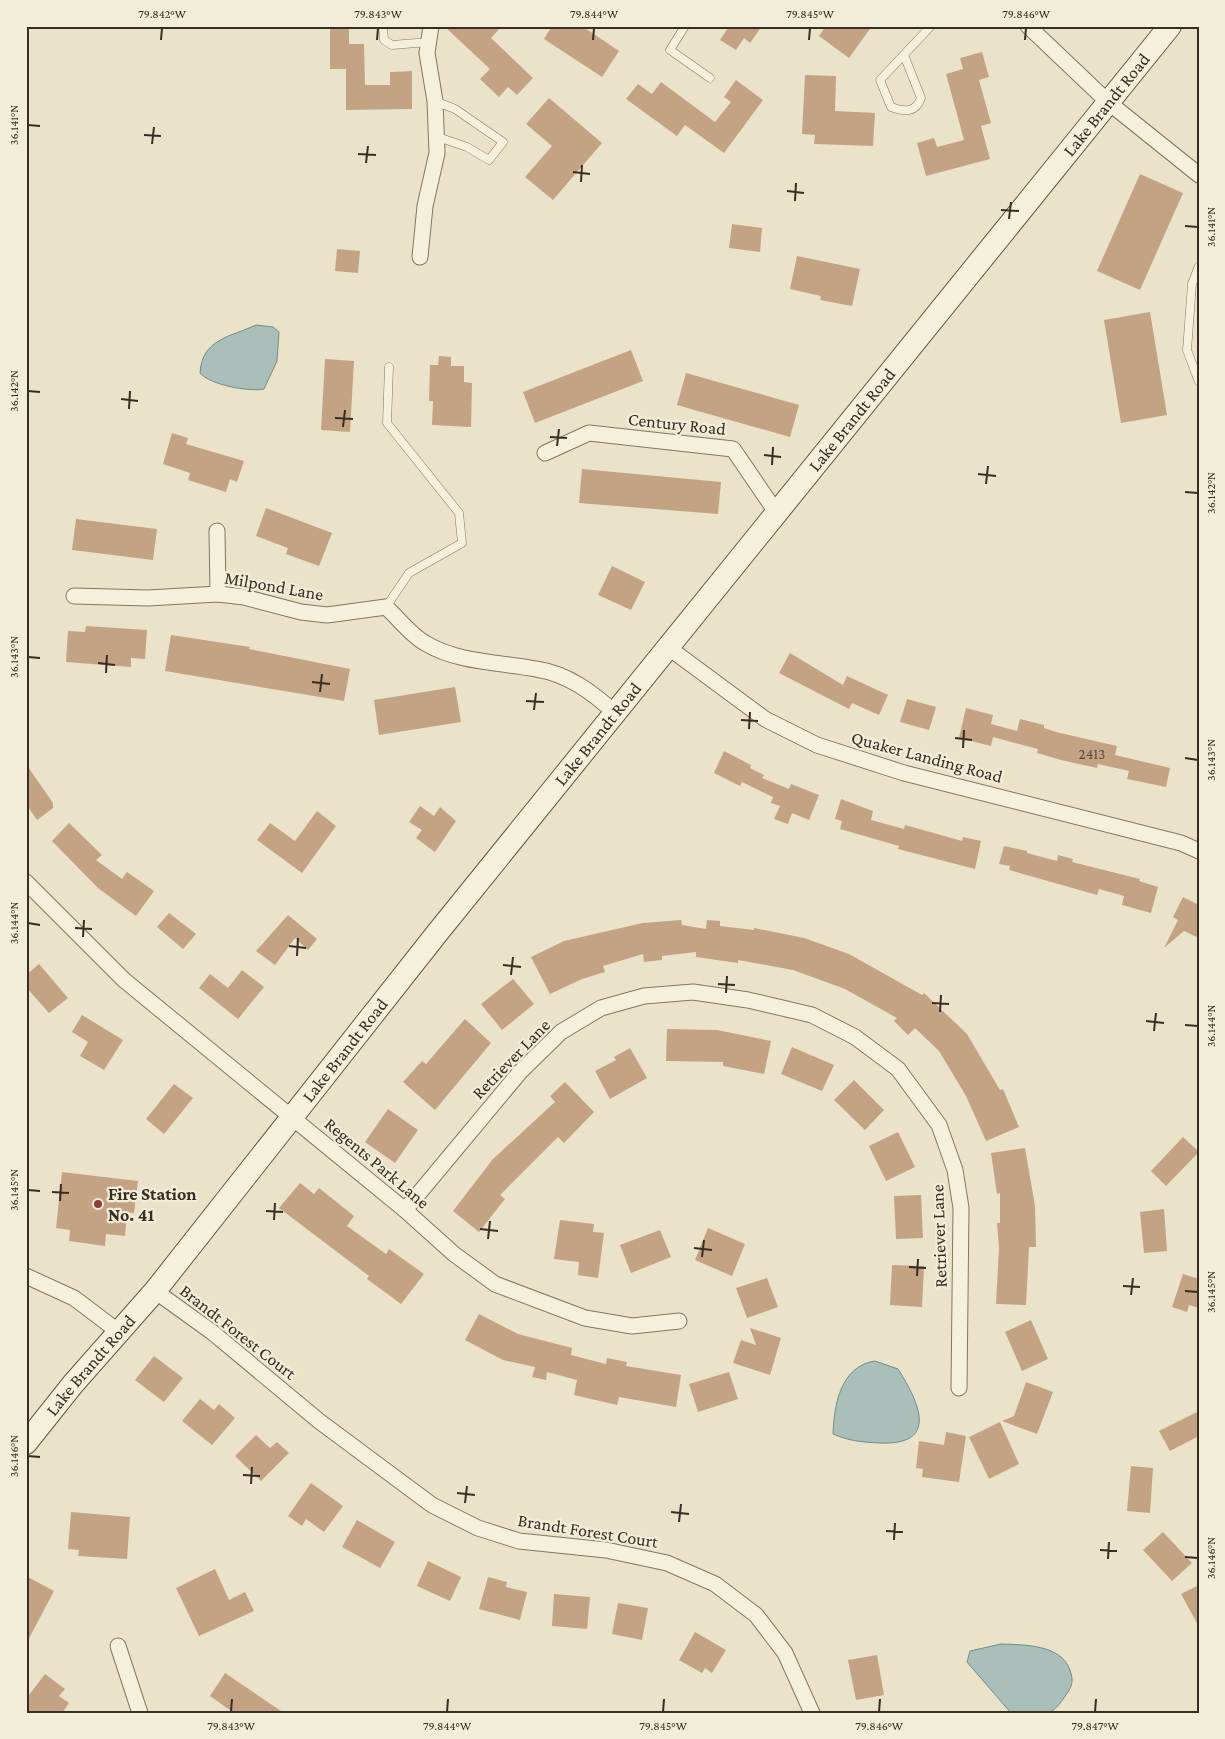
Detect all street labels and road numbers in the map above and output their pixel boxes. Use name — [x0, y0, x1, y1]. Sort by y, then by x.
street label: Lake Brandt Road — [1059, 49, 1154, 160]
street label: Lake Brandt Road — [804, 364, 900, 475]
street label: Century Road — [627, 409, 727, 439]
street label: Milpond Lane — [223, 567, 325, 605]
street label: Lake Brandt Road — [550, 678, 646, 790]
street label: Quaker Landing Road — [849, 727, 1005, 787]
street label: Lake Brandt Road — [298, 994, 392, 1106]
street label: Retriever Lane — [468, 1015, 554, 1103]
street label: Regents Park Lane — [321, 1113, 433, 1213]
street label: Retriever Lane — [927, 1184, 951, 1288]
street label: Brandt Forest Court — [176, 1280, 301, 1384]
street label: Lake Brandt Road — [42, 1310, 140, 1420]
street label: Brandt Forest Court — [516, 1510, 661, 1552]

